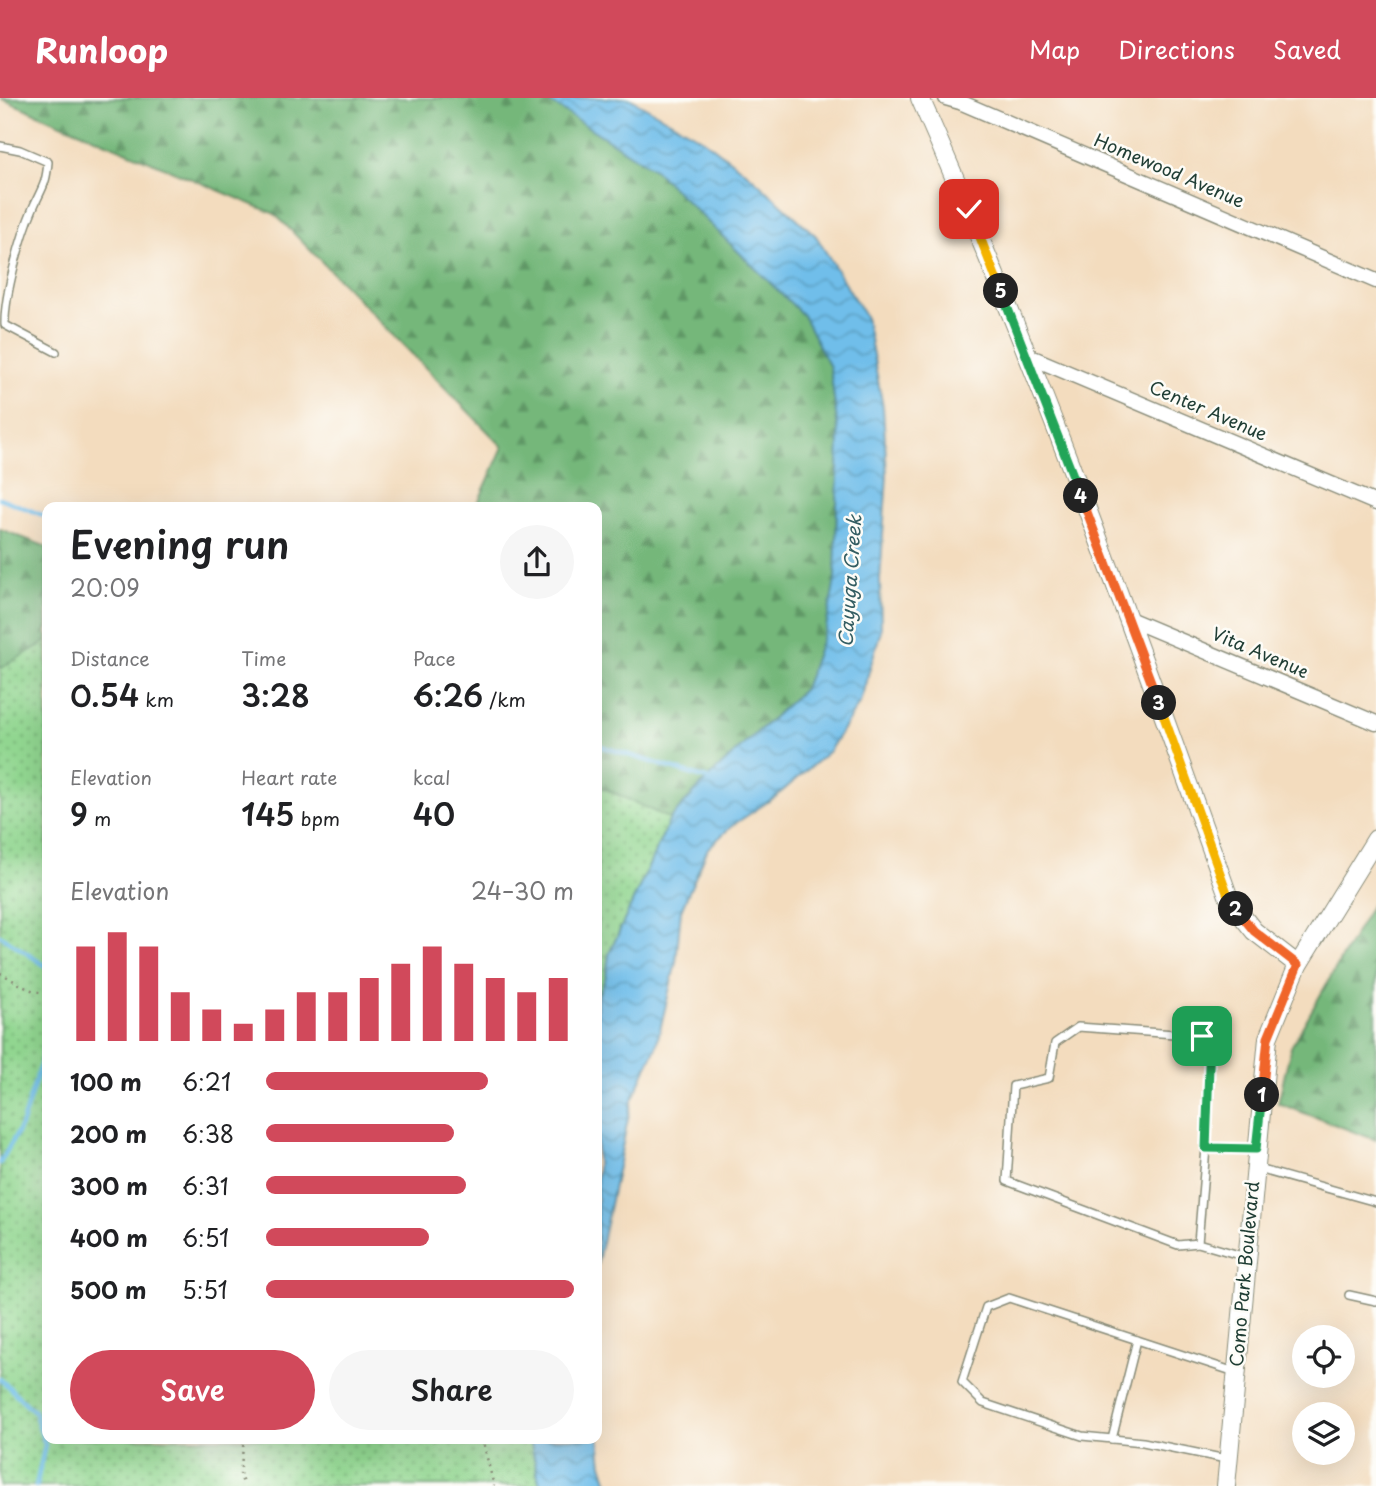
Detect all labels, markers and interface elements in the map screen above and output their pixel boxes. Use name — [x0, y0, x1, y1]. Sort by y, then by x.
text: Runloop — [35, 24, 168, 74]
text: Map — [1029, 31, 1080, 67]
text: Directions — [1118, 31, 1235, 67]
text: Saved — [1273, 31, 1341, 67]
street label: Homewood Avenue — [1090, 126, 1249, 214]
pin — [939, 179, 999, 239]
icon: check — [950, 190, 988, 228]
pin: 5 — [984, 274, 1018, 308]
text: 5 — [994, 276, 1007, 304]
street label: Center Avenue — [1145, 373, 1272, 447]
pin: 4 — [1064, 478, 1098, 514]
text: 4 — [1074, 481, 1087, 509]
water label: Cayuga Creek — [830, 513, 868, 648]
text: Evening run — [70, 515, 289, 572]
button: share — [500, 525, 574, 599]
text: 20:09 — [70, 570, 140, 605]
street label: Vita Avenue — [1208, 619, 1313, 684]
text: Distance — [70, 644, 150, 672]
text: Time — [241, 644, 286, 672]
text: Pace — [413, 644, 456, 672]
text: 0.54 — [70, 672, 139, 717]
text: 3:28 — [241, 672, 310, 717]
text: 6:26 — [413, 672, 483, 717]
text: km — [139, 685, 174, 713]
text: /km — [483, 685, 526, 713]
pin: 3 — [1142, 686, 1176, 720]
text: 3 — [1152, 688, 1165, 716]
text: Elevation — [70, 763, 152, 791]
text: Heart rate — [241, 763, 337, 791]
text: kcal — [413, 763, 451, 791]
text: 9 — [70, 791, 88, 836]
text: 145 — [241, 791, 295, 836]
text: 40 — [413, 791, 455, 836]
text: m — [88, 804, 111, 832]
text: bpm — [295, 804, 340, 832]
text: Elevation — [70, 873, 169, 908]
text: 24–30 m — [471, 873, 574, 908]
pin: 2 — [1218, 892, 1254, 926]
text: 2 — [1229, 894, 1242, 922]
pin — [1172, 1006, 1232, 1066]
icon: arrive — [1183, 1017, 1221, 1055]
text: 100 m — [70, 1064, 142, 1099]
text: 6:21 — [182, 1064, 231, 1099]
pin: 1 — [1244, 1077, 1280, 1112]
text: 1 — [1257, 1080, 1266, 1108]
text: 200 m — [70, 1116, 147, 1151]
text: 6:38 — [182, 1116, 234, 1151]
text: 300 m — [70, 1168, 148, 1203]
text: 6:31 — [182, 1168, 229, 1203]
street label: Como Park Boulevard — [1222, 1180, 1265, 1368]
text: 400 m — [70, 1220, 148, 1255]
text: 6:51 — [182, 1220, 229, 1255]
text: 500 m — [70, 1272, 147, 1307]
text: 5:51 — [182, 1272, 228, 1307]
map controls — [1292, 1325, 1355, 1465]
button: locate — [1292, 1325, 1355, 1388]
button: Save — [70, 1350, 315, 1430]
button: Share — [329, 1350, 574, 1430]
button: layers — [1292, 1402, 1355, 1465]

